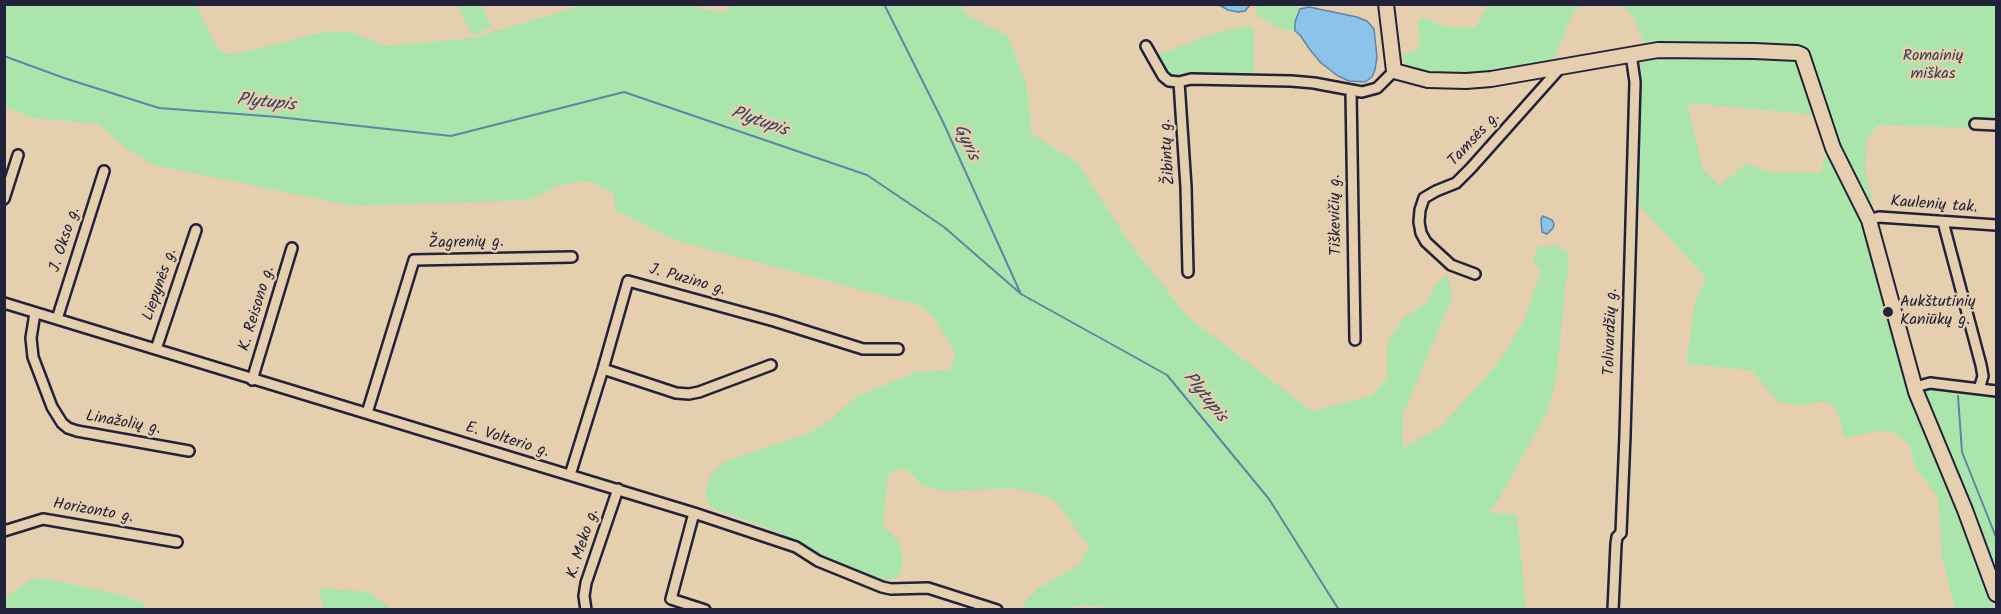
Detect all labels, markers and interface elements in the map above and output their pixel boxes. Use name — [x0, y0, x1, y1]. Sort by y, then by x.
park label: Romainių miškas — [1903, 47, 1963, 85]
water label: Plytupis — [236, 90, 296, 118]
water label: Plytupis — [728, 103, 790, 143]
street label: Tamsės g. — [1445, 109, 1505, 171]
street label: Žibintų g. — [1157, 118, 1181, 186]
water label: Gyris — [947, 122, 983, 164]
street label: Tiškevičių g. — [1327, 174, 1347, 256]
street label: Kaulenių tak. — [1890, 193, 1978, 219]
street label: J. Okso g. — [47, 205, 85, 275]
street label: Žagrenių g. — [428, 234, 504, 254]
street label: Liepynės g. — [140, 246, 182, 324]
street label: J. Puzino g. — [647, 261, 727, 301]
street label: K. Reisono g. — [236, 264, 280, 354]
street label: Tolivardžių g. — [1601, 288, 1623, 376]
place label: Aukštutinių Kaniūkų g. — [1900, 293, 1976, 331]
marker: Aukštutinių Kaniūkų g. — [1881, 305, 1895, 319]
water label: Plytupis — [1177, 368, 1231, 428]
street label: Linažolių g. — [84, 408, 162, 440]
street label: E. Volterio g. — [463, 419, 551, 463]
street label: Horizonto g. — [51, 496, 135, 528]
street label: K. Meko g. — [564, 507, 604, 581]

